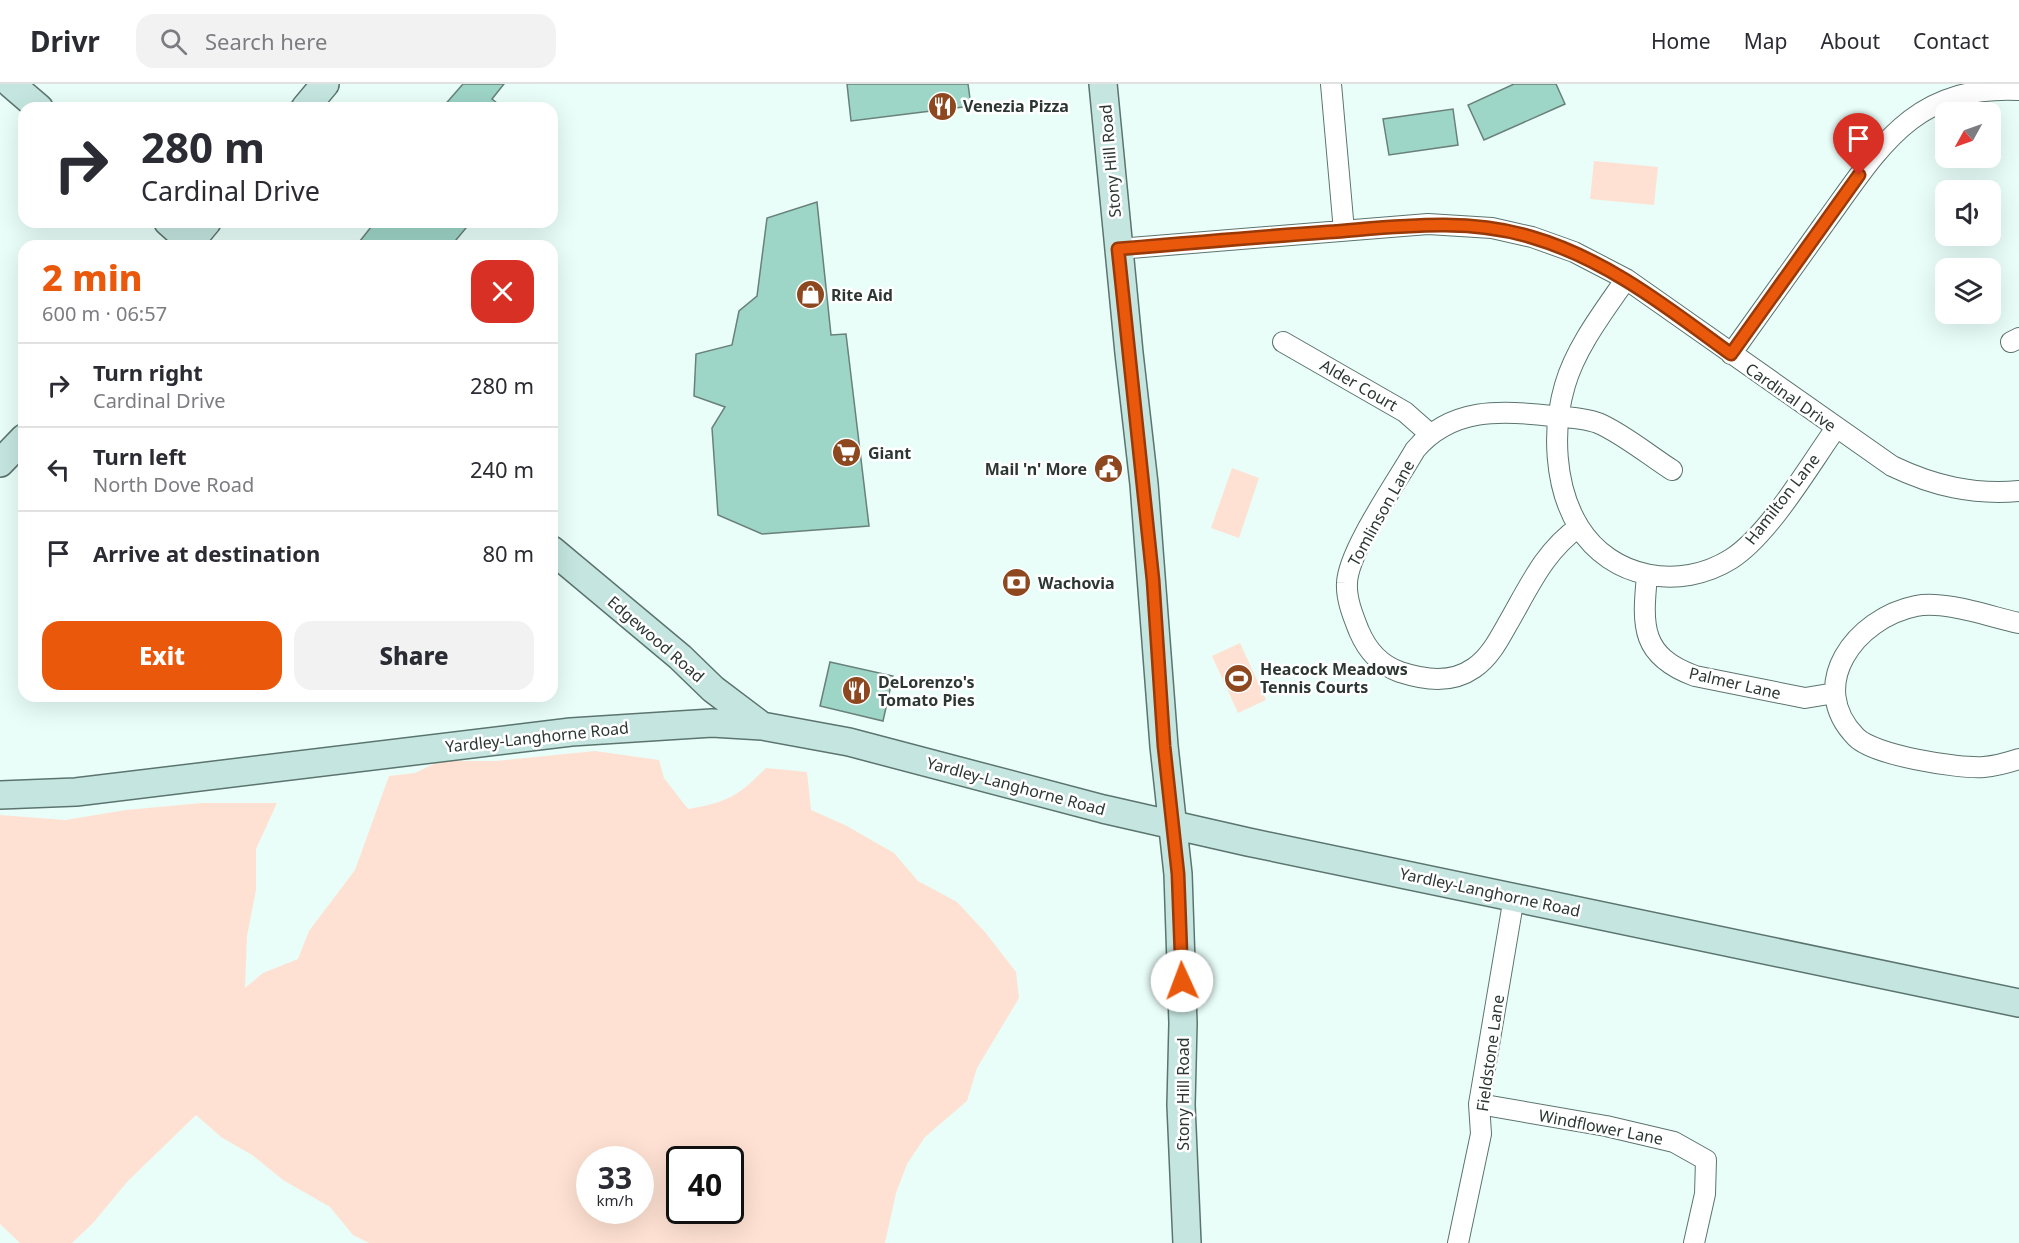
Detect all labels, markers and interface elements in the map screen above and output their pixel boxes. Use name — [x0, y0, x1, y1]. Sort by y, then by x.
search box — [136, 14, 556, 68]
text: Drivr — [30, 22, 100, 60]
icon: search — [157, 25, 190, 58]
text: Search here — [205, 26, 327, 56]
text: Home — [1651, 27, 1711, 55]
text: Map — [1744, 27, 1787, 55]
text: About — [1820, 27, 1880, 55]
text: Contact — [1913, 27, 1989, 55]
restaurant icon: Venezia Pizza — [926, 90, 958, 122]
place label: Venezia Pizza — [963, 95, 1069, 117]
north arrow — [1935, 102, 2001, 168]
map controls — [1935, 102, 2001, 324]
street label: Stony Hill Road — [1094, 104, 1126, 218]
pin — [1833, 113, 1884, 175]
text: 280 m — [141, 118, 265, 175]
icon: arrive — [1842, 122, 1875, 155]
icon: right — [42, 126, 120, 204]
text: Cardinal Drive — [141, 172, 320, 209]
button: sound — [1935, 180, 2001, 246]
text: 2 min — [42, 253, 143, 302]
button: layers — [1935, 258, 2001, 324]
button: close — [471, 260, 534, 323]
shop icon: Rite Aid — [794, 279, 826, 311]
place label: Rite Aid — [831, 284, 893, 306]
text: 600 m · 06:57 — [42, 300, 167, 327]
street label: Alder Court — [1316, 354, 1402, 416]
text: Turn right — [93, 357, 203, 387]
street label: Cardinal Drive — [1741, 358, 1841, 436]
icon: right — [42, 369, 75, 402]
text: 280 m — [470, 370, 534, 400]
text: Cardinal Drive — [93, 387, 226, 414]
supermarket icon: Giant — [831, 437, 863, 469]
text: Turn left — [93, 441, 187, 471]
place label: Giant — [868, 442, 911, 464]
street label: Hamilton Lane — [1740, 449, 1824, 549]
icon: left — [42, 453, 75, 486]
public building icon: Mail 'n' More — [1092, 453, 1124, 485]
text: 240 m — [470, 454, 534, 484]
street label: Tomlinson Lane — [1343, 456, 1419, 570]
place label: Mail 'n' More — [985, 458, 1087, 480]
text: North Dove Road — [93, 471, 254, 498]
icon: arrive — [42, 537, 75, 570]
text: Arrive at destination — [93, 538, 320, 568]
text: 80 m — [483, 538, 534, 568]
bank icon: Wachovia — [1001, 567, 1033, 599]
place label: Wachovia — [1038, 572, 1115, 594]
street label: Edgewood Road — [603, 591, 709, 687]
button: Exit — [42, 621, 282, 690]
button: Share — [294, 621, 534, 690]
place label: Heacock Meadows Tennis Courts — [1260, 658, 1408, 698]
sports icon: Heacock Meadows Tennis Courts — [1223, 662, 1255, 694]
street label: Palmer Lane — [1687, 662, 1783, 704]
place label: DeLorenzo's Tomato Pies — [878, 671, 975, 711]
restaurant icon: DeLorenzo's Tomato Pies — [841, 675, 873, 707]
street label: Yardley-Langhorne Road — [444, 716, 630, 758]
street label: Yardley-Langhorne Road — [924, 752, 1108, 820]
street label: Yardley-Langhorne Road — [1398, 862, 1582, 922]
position arrow — [1150, 949, 1214, 1013]
street label: Fieldstone Lane — [1471, 993, 1509, 1113]
street label: Stony Hill Road — [1172, 1037, 1194, 1151]
street label: Windflower Lane — [1537, 1104, 1665, 1150]
speed limit sign: 40 — [666, 1146, 744, 1224]
text: 33 — [598, 1157, 632, 1198]
text: km/h — [597, 1190, 633, 1210]

